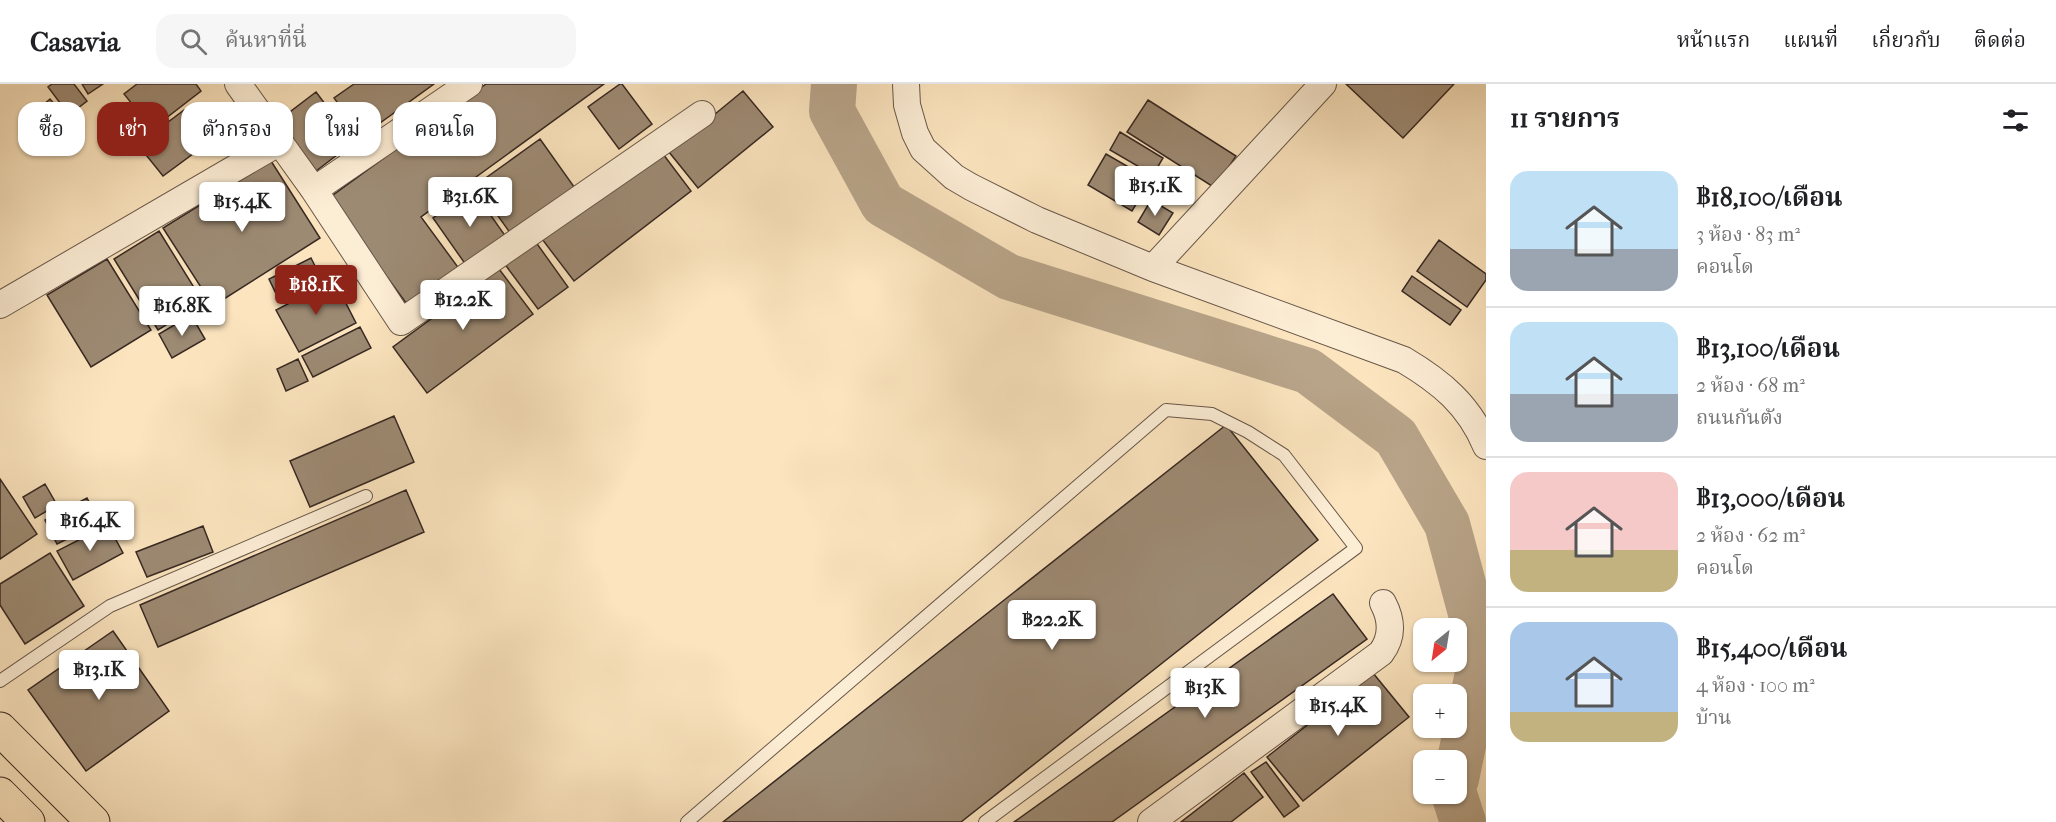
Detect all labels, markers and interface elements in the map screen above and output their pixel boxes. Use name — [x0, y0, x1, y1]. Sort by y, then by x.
search box — [156, 14, 576, 68]
text: Casavia — [30, 25, 120, 58]
icon: search — [177, 25, 210, 58]
text: ค้นหาที่นี่ — [225, 27, 307, 53]
text: หน้าแรก — [1677, 28, 1750, 52]
text: แผนที่ — [1783, 28, 1838, 52]
text: เกี่ยวกับ — [1871, 28, 1941, 52]
text: ติดต่อ — [1974, 28, 2026, 52]
chip: ซื้อ — [18, 102, 85, 156]
chip: เช่า — [97, 102, 169, 156]
chip: ตัวกรอง — [181, 102, 293, 156]
chip: ใหม่ — [305, 102, 381, 156]
chip: คอนโด — [393, 102, 496, 156]
text: 11 รายการ — [1510, 103, 1620, 134]
icon: filters — [1999, 104, 2032, 137]
pin: ฿15.1K — [1106, 166, 1204, 217]
text: ฿15.1K — [1129, 174, 1181, 197]
pin: ฿31.6K — [421, 177, 519, 228]
pin: ฿15.4K — [193, 182, 291, 233]
text: ฿18,100/เดือน — [1696, 182, 1842, 213]
text: ฿31.6K — [442, 185, 498, 208]
text: ฿15.4K — [213, 190, 271, 213]
icon: home — [1558, 195, 1630, 267]
text: 3 ห้อง · 83 m² — [1696, 223, 1800, 246]
text: คอนโด — [1696, 255, 1754, 278]
pin: ฿18.1K — [267, 265, 365, 316]
text: ฿18.1K — [289, 273, 343, 296]
pin: ฿12.2K — [414, 280, 512, 331]
pin: ฿16.8K — [133, 286, 231, 337]
text: ฿12.2K — [434, 288, 492, 311]
text: ฿16.8K — [153, 294, 211, 317]
text: ฿13,100/เดือน — [1696, 333, 1840, 364]
icon: home — [1558, 346, 1630, 418]
text: 2 ห้อง · 68 m² — [1696, 374, 1805, 397]
text: ถนนกันตัง — [1696, 406, 1783, 429]
text: ฿13,000/เดือน — [1696, 483, 1845, 514]
icon: home — [1558, 496, 1630, 568]
pin: ฿16.4K — [41, 501, 139, 552]
text: ฿16.4K — [60, 509, 120, 532]
text: 2 ห้อง · 62 m² — [1696, 524, 1805, 547]
text: คอนโด — [1696, 556, 1754, 579]
pin: ฿22.2K — [1003, 600, 1101, 651]
text: ฿22.2K — [1022, 608, 1082, 631]
north arrow — [1413, 618, 1467, 672]
map controls — [1413, 618, 1467, 804]
text: ฿15,400/เดือน — [1696, 633, 1847, 664]
icon: home — [1558, 646, 1630, 718]
pin: ฿13.1K — [50, 650, 148, 701]
text: ฿13.1K — [73, 658, 125, 681]
pin: ฿13K — [1169, 668, 1241, 719]
text: 4 ห้อง · 100 m² — [1696, 674, 1815, 697]
text: ฿13K — [1184, 676, 1226, 699]
button: + — [1413, 684, 1467, 738]
pin: ฿15.4K — [1289, 686, 1387, 737]
text: ฿15.4K — [1309, 694, 1367, 717]
text: บ้าน — [1696, 706, 1732, 729]
button: − — [1413, 750, 1467, 804]

